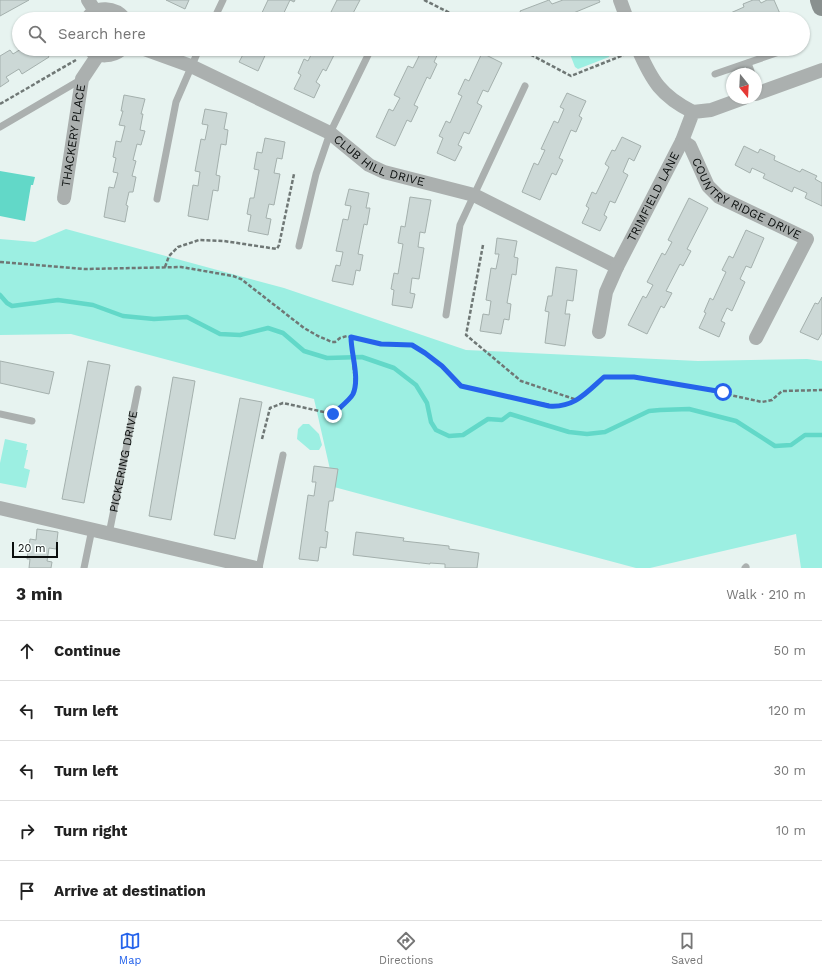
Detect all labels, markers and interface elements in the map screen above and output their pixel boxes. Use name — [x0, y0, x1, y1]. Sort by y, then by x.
search box — [12, 12, 810, 56]
icon: search — [26, 23, 48, 45]
text: Search here — [58, 25, 146, 43]
north arrow — [726, 68, 762, 104]
street label: THACKERY PLACE — [59, 83, 88, 188]
street label: CLUB HILL DRIVE — [331, 132, 426, 189]
street label: TRIMFIELD LANE — [624, 149, 682, 244]
street label: COUNTRY RIDGE DRIVE — [689, 155, 804, 242]
route start — [714, 383, 732, 401]
route end — [324, 405, 342, 423]
street label: PICKERING DRIVE — [107, 409, 141, 514]
scale bar — [12, 540, 58, 559]
text: 20 m — [18, 542, 46, 555]
text: 3 min — [16, 584, 62, 604]
text: Walk · 210 m — [726, 587, 806, 602]
icon: ahead — [16, 640, 38, 662]
text: Continue — [54, 642, 121, 660]
text: 50 m — [774, 643, 806, 658]
icon: left — [16, 700, 38, 722]
text: Turn left — [54, 702, 118, 720]
text: 120 m — [768, 703, 806, 718]
icon: left — [16, 760, 38, 782]
text: Turn left — [54, 762, 118, 780]
text: 30 m — [774, 763, 806, 778]
icon: right — [16, 820, 38, 842]
text: Turn right — [54, 822, 127, 840]
text: 10 m — [776, 823, 806, 838]
icon: arrive — [16, 880, 38, 902]
text: Arrive at destination — [54, 882, 206, 900]
tab: Map — [119, 930, 141, 967]
tab: Directions — [379, 930, 433, 967]
tab: Saved — [671, 930, 703, 967]

